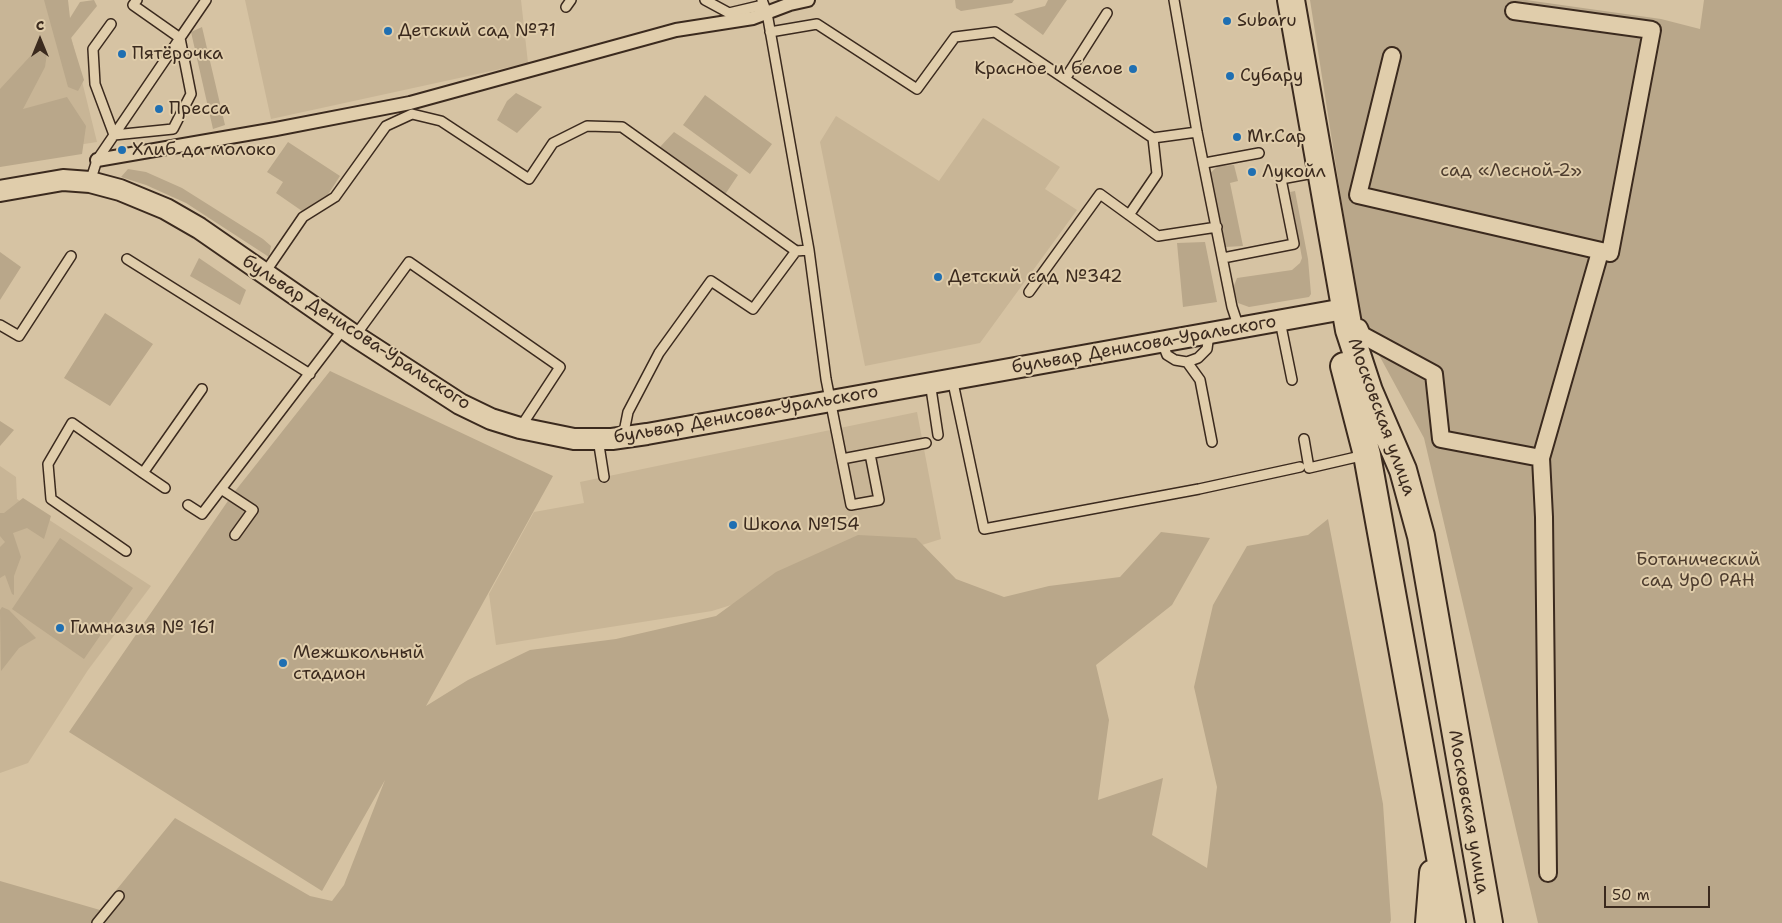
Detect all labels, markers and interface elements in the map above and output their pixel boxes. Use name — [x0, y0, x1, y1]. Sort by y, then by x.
place label: Subaru — [1237, 10, 1297, 32]
north arrow — [15, 15, 65, 65]
marker: Subaru — [1221, 15, 1233, 27]
text: С — [36, 16, 44, 34]
place label: Детский сад №71 — [398, 20, 556, 42]
marker: Детский сад №71 — [382, 25, 394, 37]
place label: Пятёрочка — [132, 43, 223, 65]
marker: Пятёрочка — [116, 48, 128, 60]
place label: Красное и белое — [974, 58, 1123, 80]
marker: Красное и белое — [1127, 63, 1139, 75]
place label: Субару — [1240, 65, 1303, 87]
marker: Субару — [1224, 70, 1236, 82]
place label: Пресса — [169, 98, 230, 120]
marker: Пресса — [153, 103, 165, 115]
place label: Mr.Cap — [1247, 126, 1306, 148]
marker: Mr.Cap — [1231, 131, 1243, 143]
place label: Хлиб да молоко — [132, 139, 276, 161]
marker: Хлиб да молоко — [116, 144, 128, 156]
park label: сад «Лесной-2» — [1440, 160, 1582, 182]
place label: Лукойл — [1262, 161, 1326, 183]
marker: Лукойл — [1246, 166, 1258, 178]
street label: бульвар Денисова-Уральского — [238, 251, 474, 415]
place label: Детский сад №342 — [948, 266, 1123, 288]
marker: Детский сад №342 — [932, 271, 944, 283]
street label: бульвар Денисова-Уральского — [1010, 311, 1278, 379]
street label: Московская улица — [1342, 335, 1420, 499]
street label: бульвар Денисова-Уральского — [612, 381, 880, 449]
place label: Школа №154 — [743, 514, 860, 536]
marker: Школа №154 — [727, 519, 739, 531]
park label: Ботанический сад УрО РАН — [1636, 549, 1760, 592]
place label: Гимназия № 161 — [70, 617, 215, 639]
marker: Гимназия № 161 — [54, 622, 66, 634]
place label: Межшкольный стадион — [293, 642, 424, 684]
marker: Межшкольный стадион — [277, 657, 289, 669]
street label: Московская улица — [1443, 728, 1493, 896]
scale bar — [1607, 876, 1713, 908]
text: 50 m — [1612, 885, 1650, 905]

